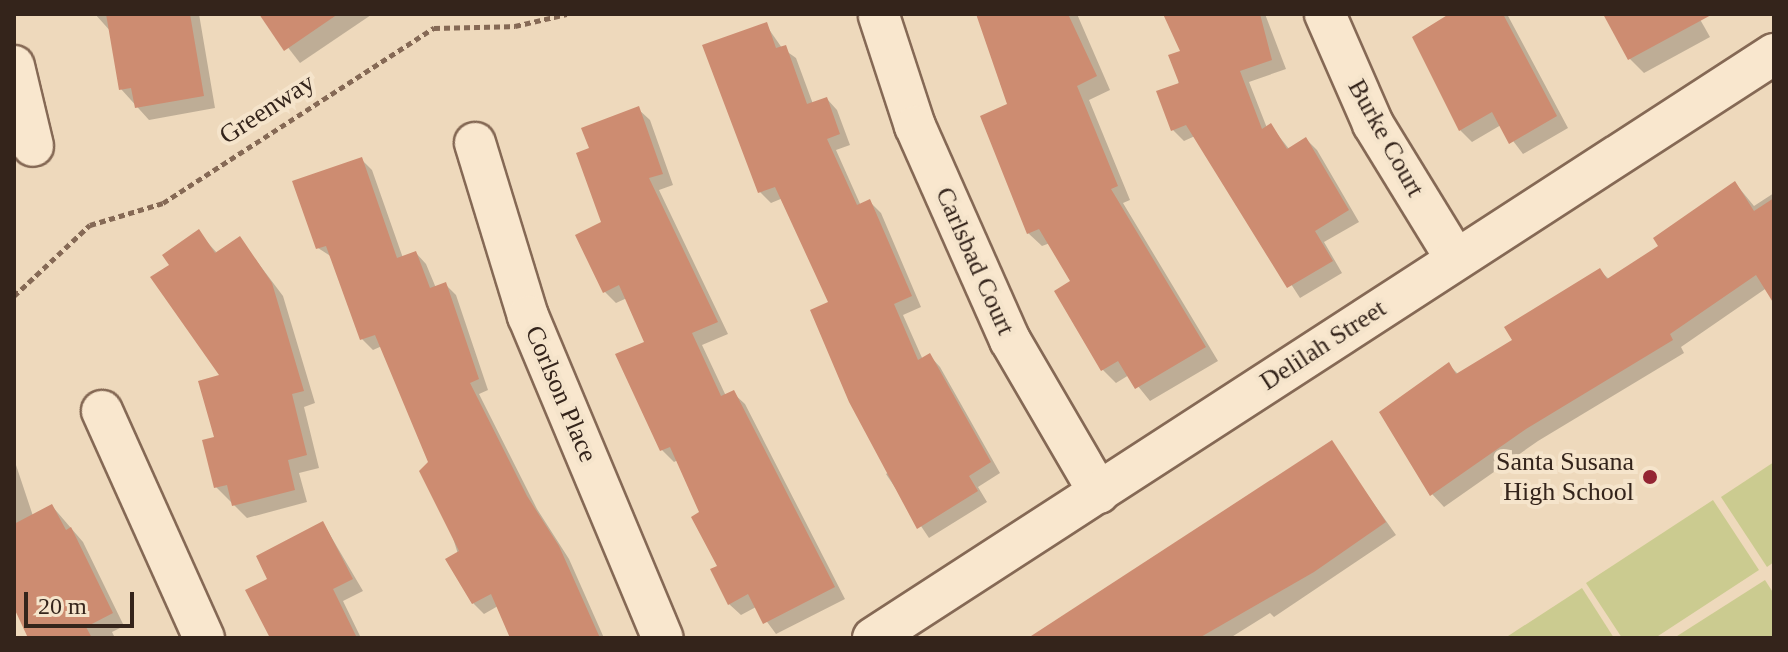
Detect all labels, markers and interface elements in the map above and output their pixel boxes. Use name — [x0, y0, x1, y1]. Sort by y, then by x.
street label: Greenway — [214, 67, 320, 151]
street label: Burke Court — [1341, 74, 1431, 202]
street label: Carlsbad Court — [929, 182, 1021, 340]
street label: Delilah Street — [1254, 293, 1392, 397]
street label: Corlson Place — [518, 321, 604, 467]
place label: Santa Susana High School — [1496, 446, 1634, 508]
marker: Santa Susana High School — [1641, 468, 1659, 486]
scale bar — [28, 576, 138, 626]
text: 20 m — [38, 593, 87, 619]

